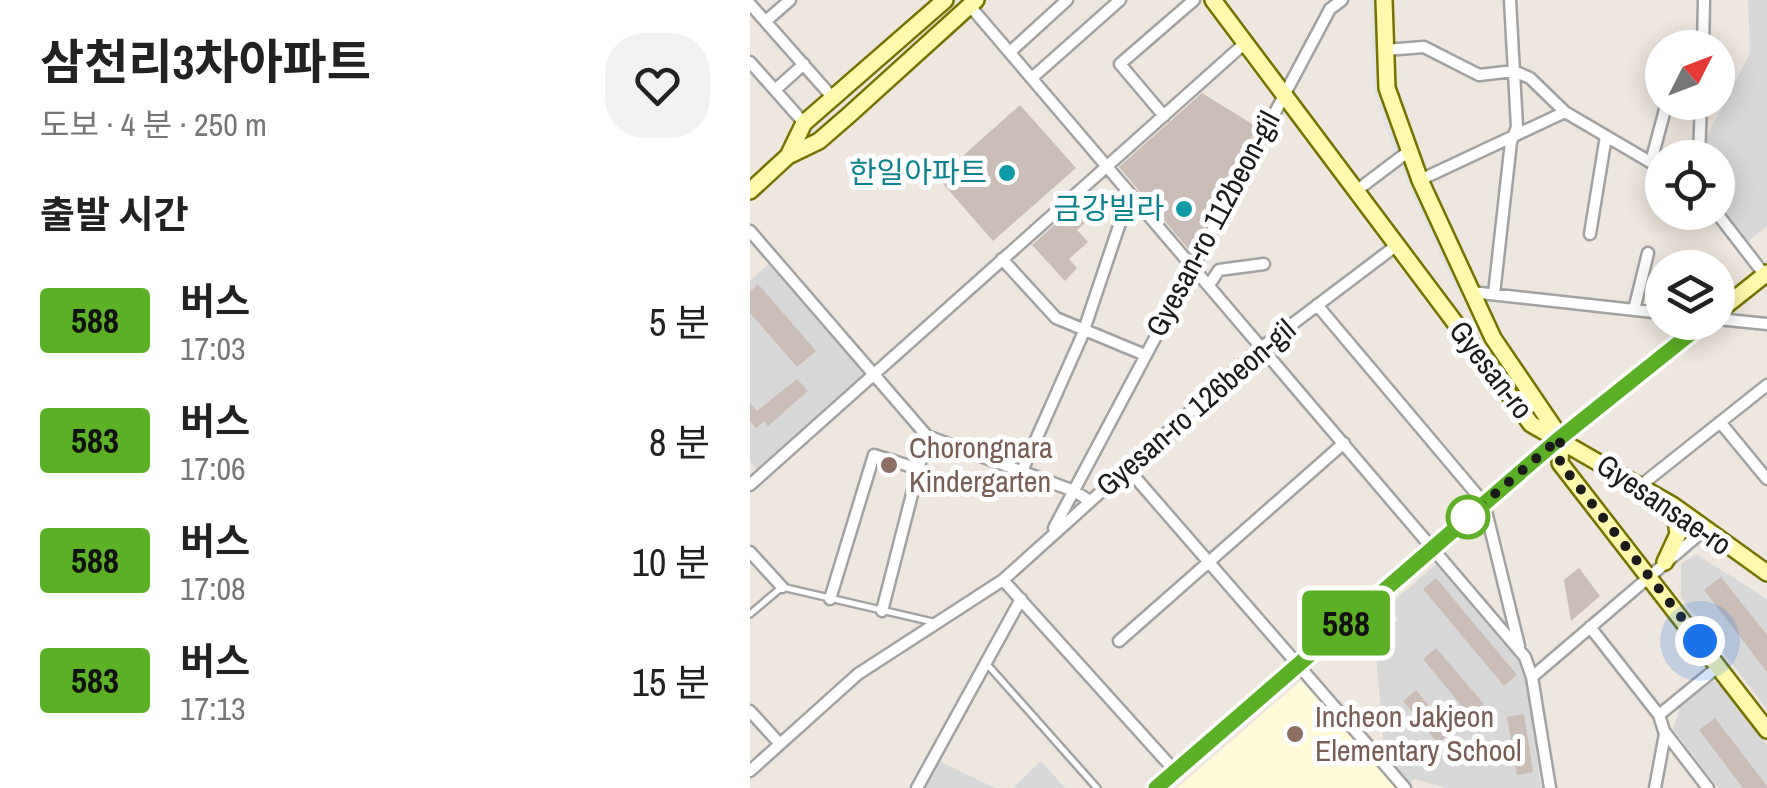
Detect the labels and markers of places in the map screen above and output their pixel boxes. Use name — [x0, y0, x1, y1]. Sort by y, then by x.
place label: 한일아파트 — [849, 152, 987, 192]
marker: 한일아파트 — [996, 162, 1018, 184]
place label: 금강빌라 — [1054, 188, 1164, 228]
marker: 금강빌라 — [1173, 198, 1195, 220]
place label: Chorongnara Kindergarten — [909, 427, 1053, 501]
marker: Chorongnara Kindergarten — [878, 454, 900, 476]
unlabelled marker — [1447, 496, 1489, 538]
place label: Incheon Jakjeon Elementary School — [1315, 696, 1521, 770]
marker: Incheon Jakjeon Elementary School — [1284, 723, 1306, 745]

